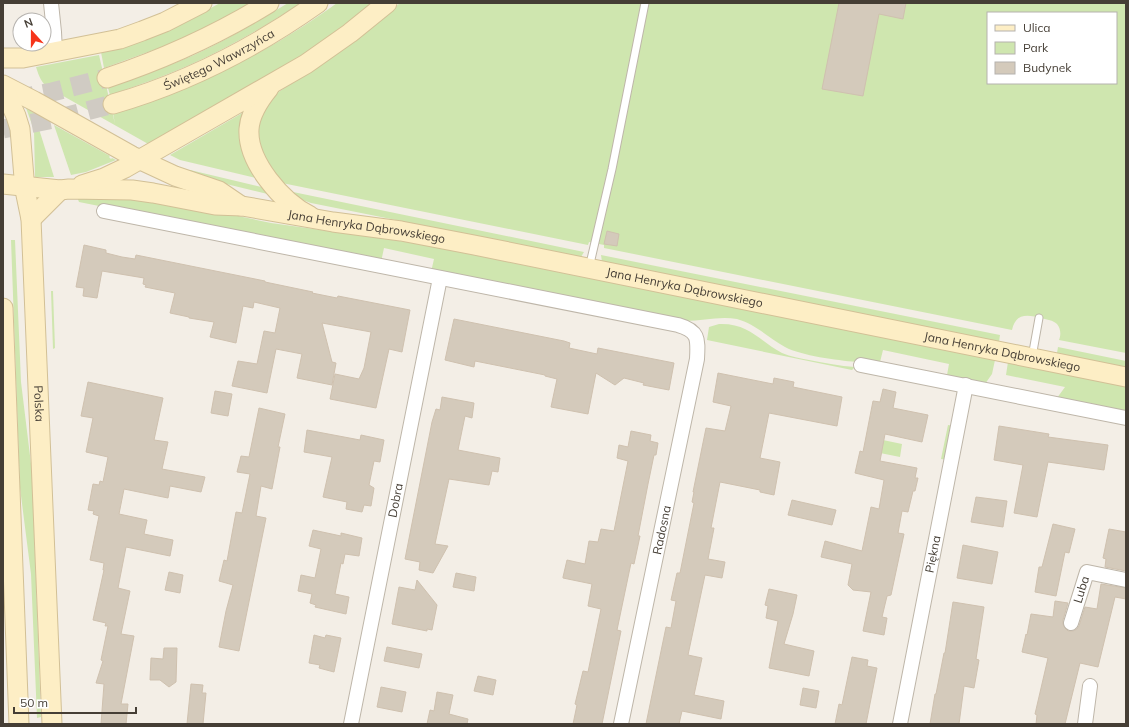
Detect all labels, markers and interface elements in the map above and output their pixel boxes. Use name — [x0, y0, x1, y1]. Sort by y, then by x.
north arrow — [12, 12, 52, 52]
legend — [987, 12, 1117, 84]
text: N — [22, 15, 35, 31]
text: Ulica — [1023, 20, 1051, 35]
street label: Świętego Wawrzyńca — [161, 26, 277, 93]
text: Park — [1023, 40, 1049, 55]
text: Budynek — [1023, 60, 1072, 75]
street label: Jana Henryka Dąbrowskiego — [287, 206, 447, 246]
street label: Jana Henryka Dąbrowskiego — [605, 264, 764, 310]
street label: Jana Henryka Dąbrowskiego — [923, 328, 1082, 375]
street label: Polska — [31, 385, 47, 422]
street label: Dobra — [384, 482, 406, 519]
street label: Radosna — [649, 504, 674, 556]
street label: Piękna — [922, 534, 944, 574]
street label: Luba — [1070, 574, 1092, 605]
scale bar — [14, 689, 136, 715]
text: 50 m — [20, 695, 48, 710]

